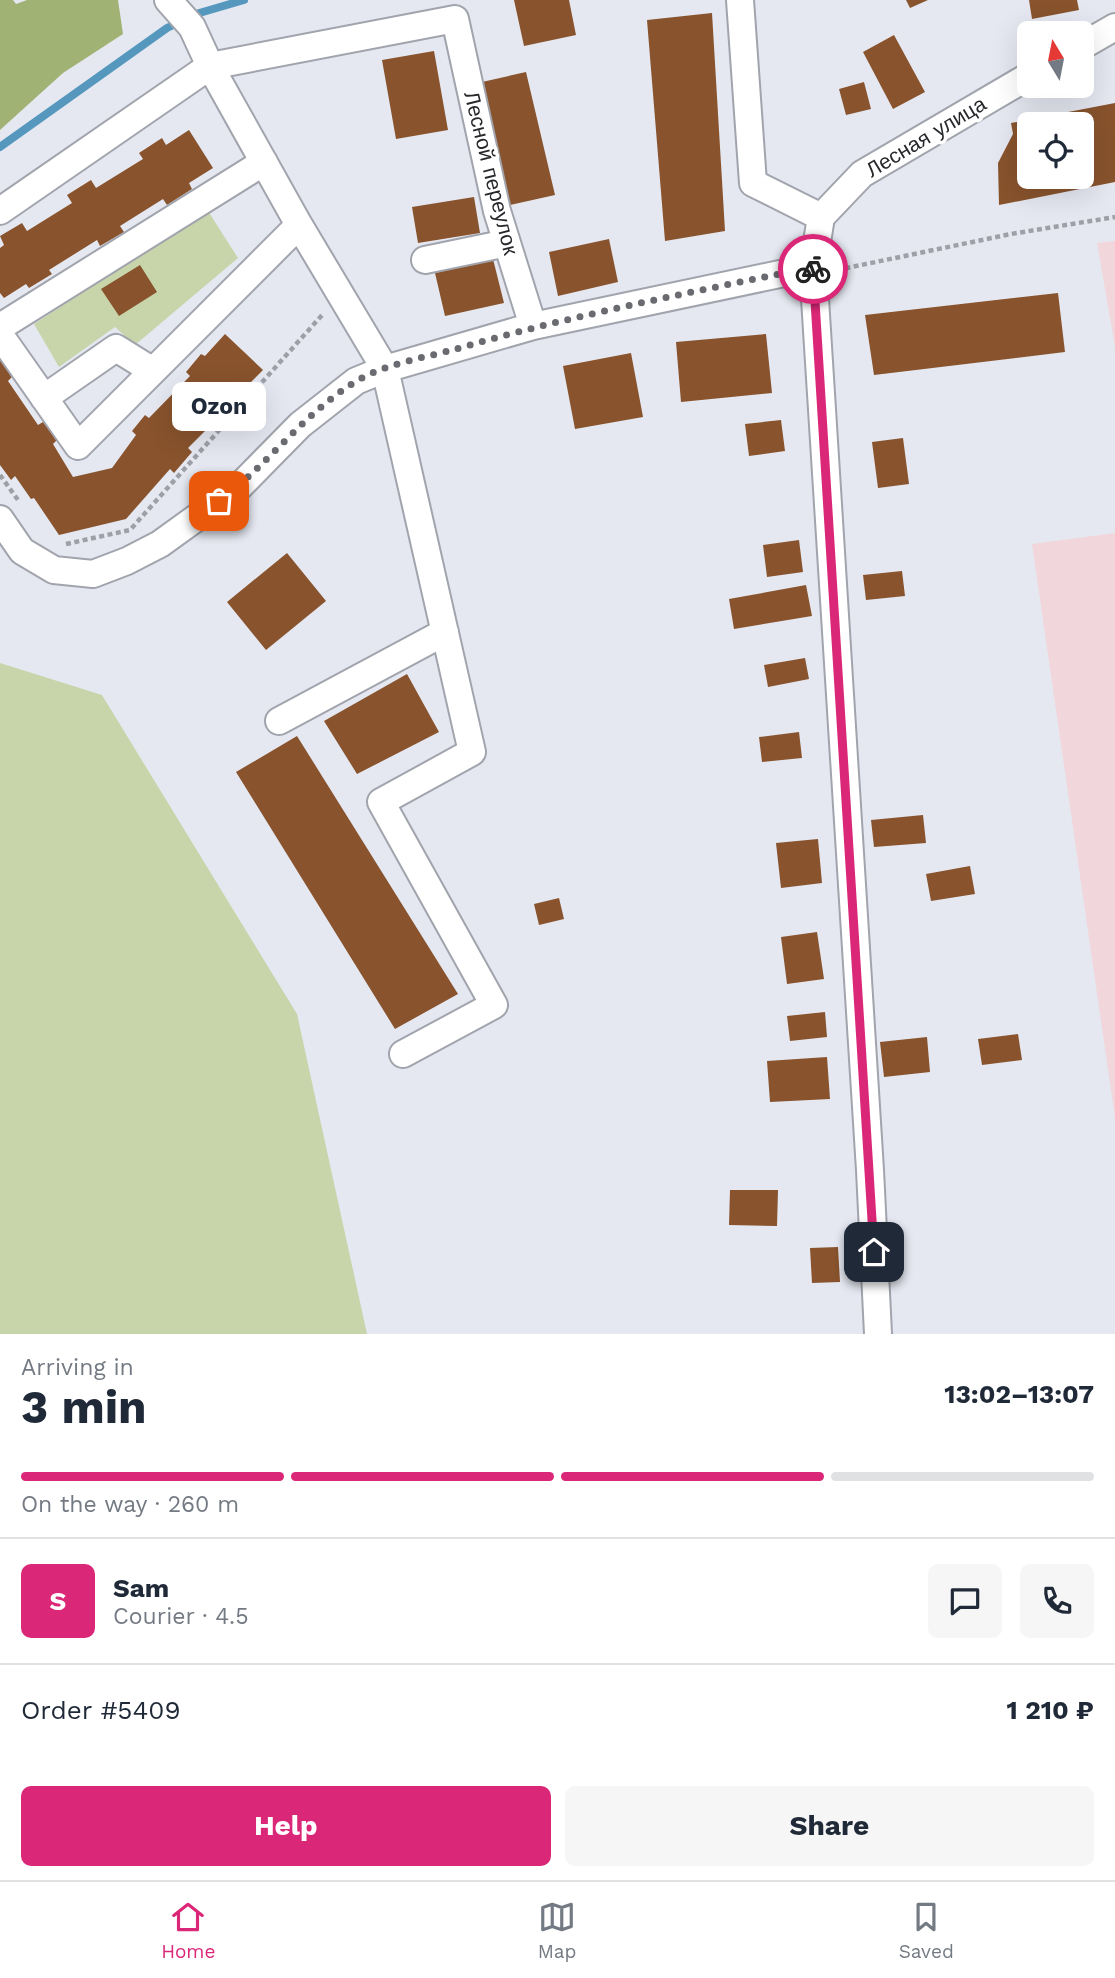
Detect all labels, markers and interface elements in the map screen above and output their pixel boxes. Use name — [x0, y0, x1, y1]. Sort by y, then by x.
north arrow — [1017, 21, 1094, 98]
map controls — [1017, 21, 1094, 189]
street label: Лесной переулок — [459, 88, 524, 258]
street label: Лесная улица — [861, 91, 991, 182]
button: locate — [1017, 112, 1094, 189]
courier — [778, 234, 848, 304]
icon: bike — [794, 250, 832, 288]
callout: Ozon — [172, 382, 266, 431]
text: Ozon — [191, 393, 247, 420]
pin — [189, 471, 249, 531]
icon: bag — [200, 482, 238, 520]
pin — [844, 1222, 904, 1282]
icon: home — [855, 1233, 893, 1271]
text: Arriving in — [21, 1354, 134, 1381]
text: 13:02–13:07 — [944, 1379, 1094, 1409]
text: 3 min — [21, 1380, 147, 1434]
text: On the way · 260 m — [21, 1491, 239, 1518]
button: chat — [928, 1564, 1002, 1638]
button: phone — [1020, 1564, 1094, 1638]
text: Sam — [113, 1573, 169, 1603]
text: S — [50, 1586, 66, 1616]
text: Courier · 4.5 — [113, 1603, 249, 1630]
text: Order #5409 — [21, 1695, 181, 1725]
text: 1 210 ₽ — [1007, 1695, 1094, 1725]
button: Help — [21, 1786, 551, 1866]
button: Share — [565, 1786, 1094, 1866]
tab: Home — [161, 1898, 215, 1963]
tab: Map — [538, 1898, 576, 1963]
tab: Saved — [899, 1898, 954, 1963]

